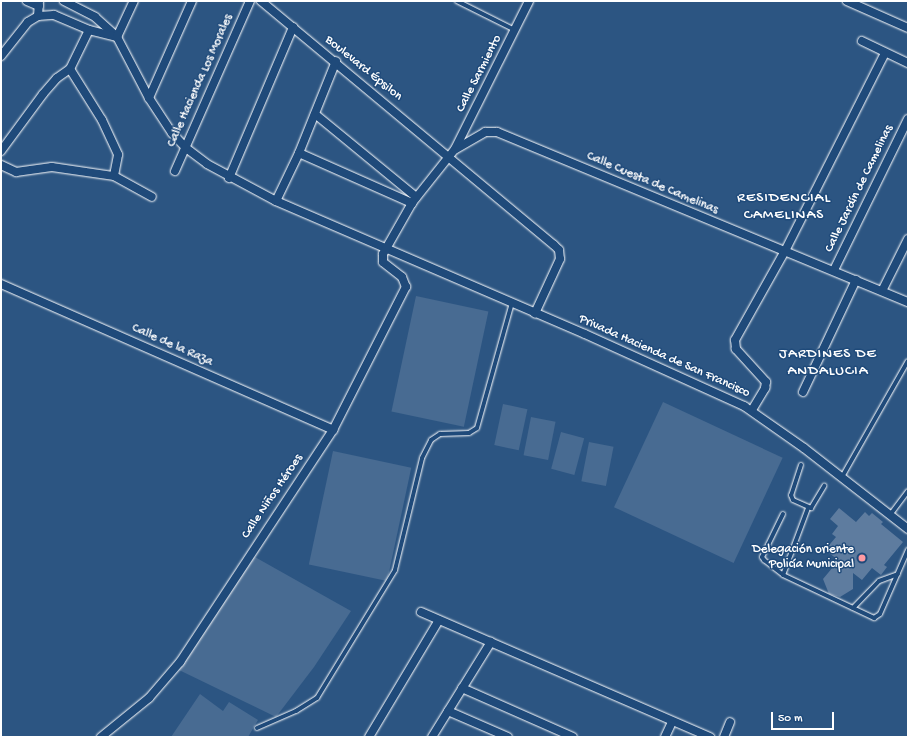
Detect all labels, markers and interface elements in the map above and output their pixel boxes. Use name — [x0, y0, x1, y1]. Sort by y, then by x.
street label: Calle Hacienda Los Morales — [165, 12, 237, 150]
street label: Boulevard Épsilon — [321, 33, 405, 105]
street label: Calle Sarmiento — [454, 33, 506, 115]
street label: Calle Jardín de Camelinas — [822, 123, 898, 255]
street label: Calle Cuesta de Camelinas — [584, 149, 720, 219]
district label: RESIDENCIAL CAMELINAS — [737, 189, 831, 224]
street label: Privada Hacienda de San Francisco — [576, 312, 752, 402]
street label: Calle de la Raza — [129, 321, 215, 371]
district label: JARDINES DE ANDALUCIA — [779, 345, 877, 380]
street label: Calle Niños Héroes — [239, 452, 307, 542]
place label: Delegación oriente Policía Municipal — [752, 543, 854, 574]
marker: Delegación oriente Policía Municipal — [857, 553, 867, 563]
scale bar — [773, 704, 836, 730]
text: 50 m — [778, 712, 803, 726]

